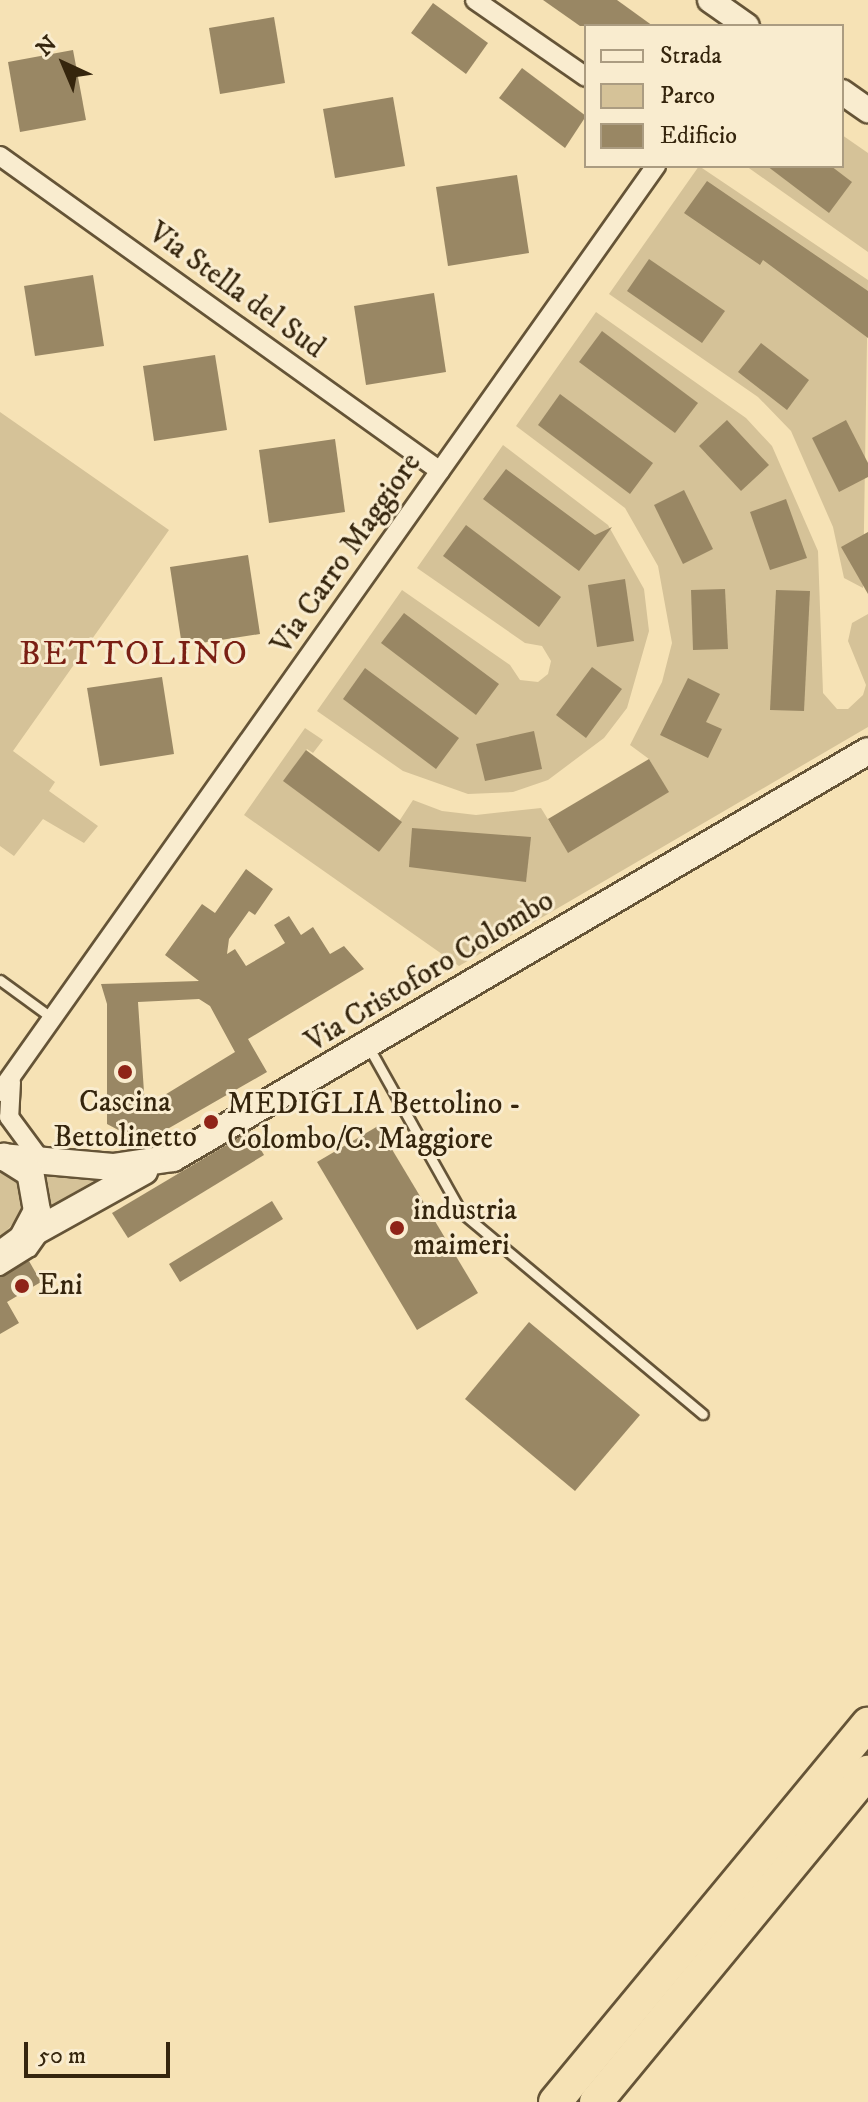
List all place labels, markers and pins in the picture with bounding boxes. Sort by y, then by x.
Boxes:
marker: Cascina Bettolinetto [116,1063,134,1081]
place label: Cascina Bettolinetto [53,1085,197,1156]
place label: MEDIGLIA Bettolino - Colombo/C. Maggiore [227,1087,521,1158]
marker: MEDIGLIA Bettolino - Colombo/C. Maggiore [202,1113,220,1131]
place label: industria maimeri [413,1193,517,1264]
marker: industria maimeri [388,1219,406,1237]
place label: Eni [38,1268,83,1304]
marker: Eni [13,1277,31,1295]

